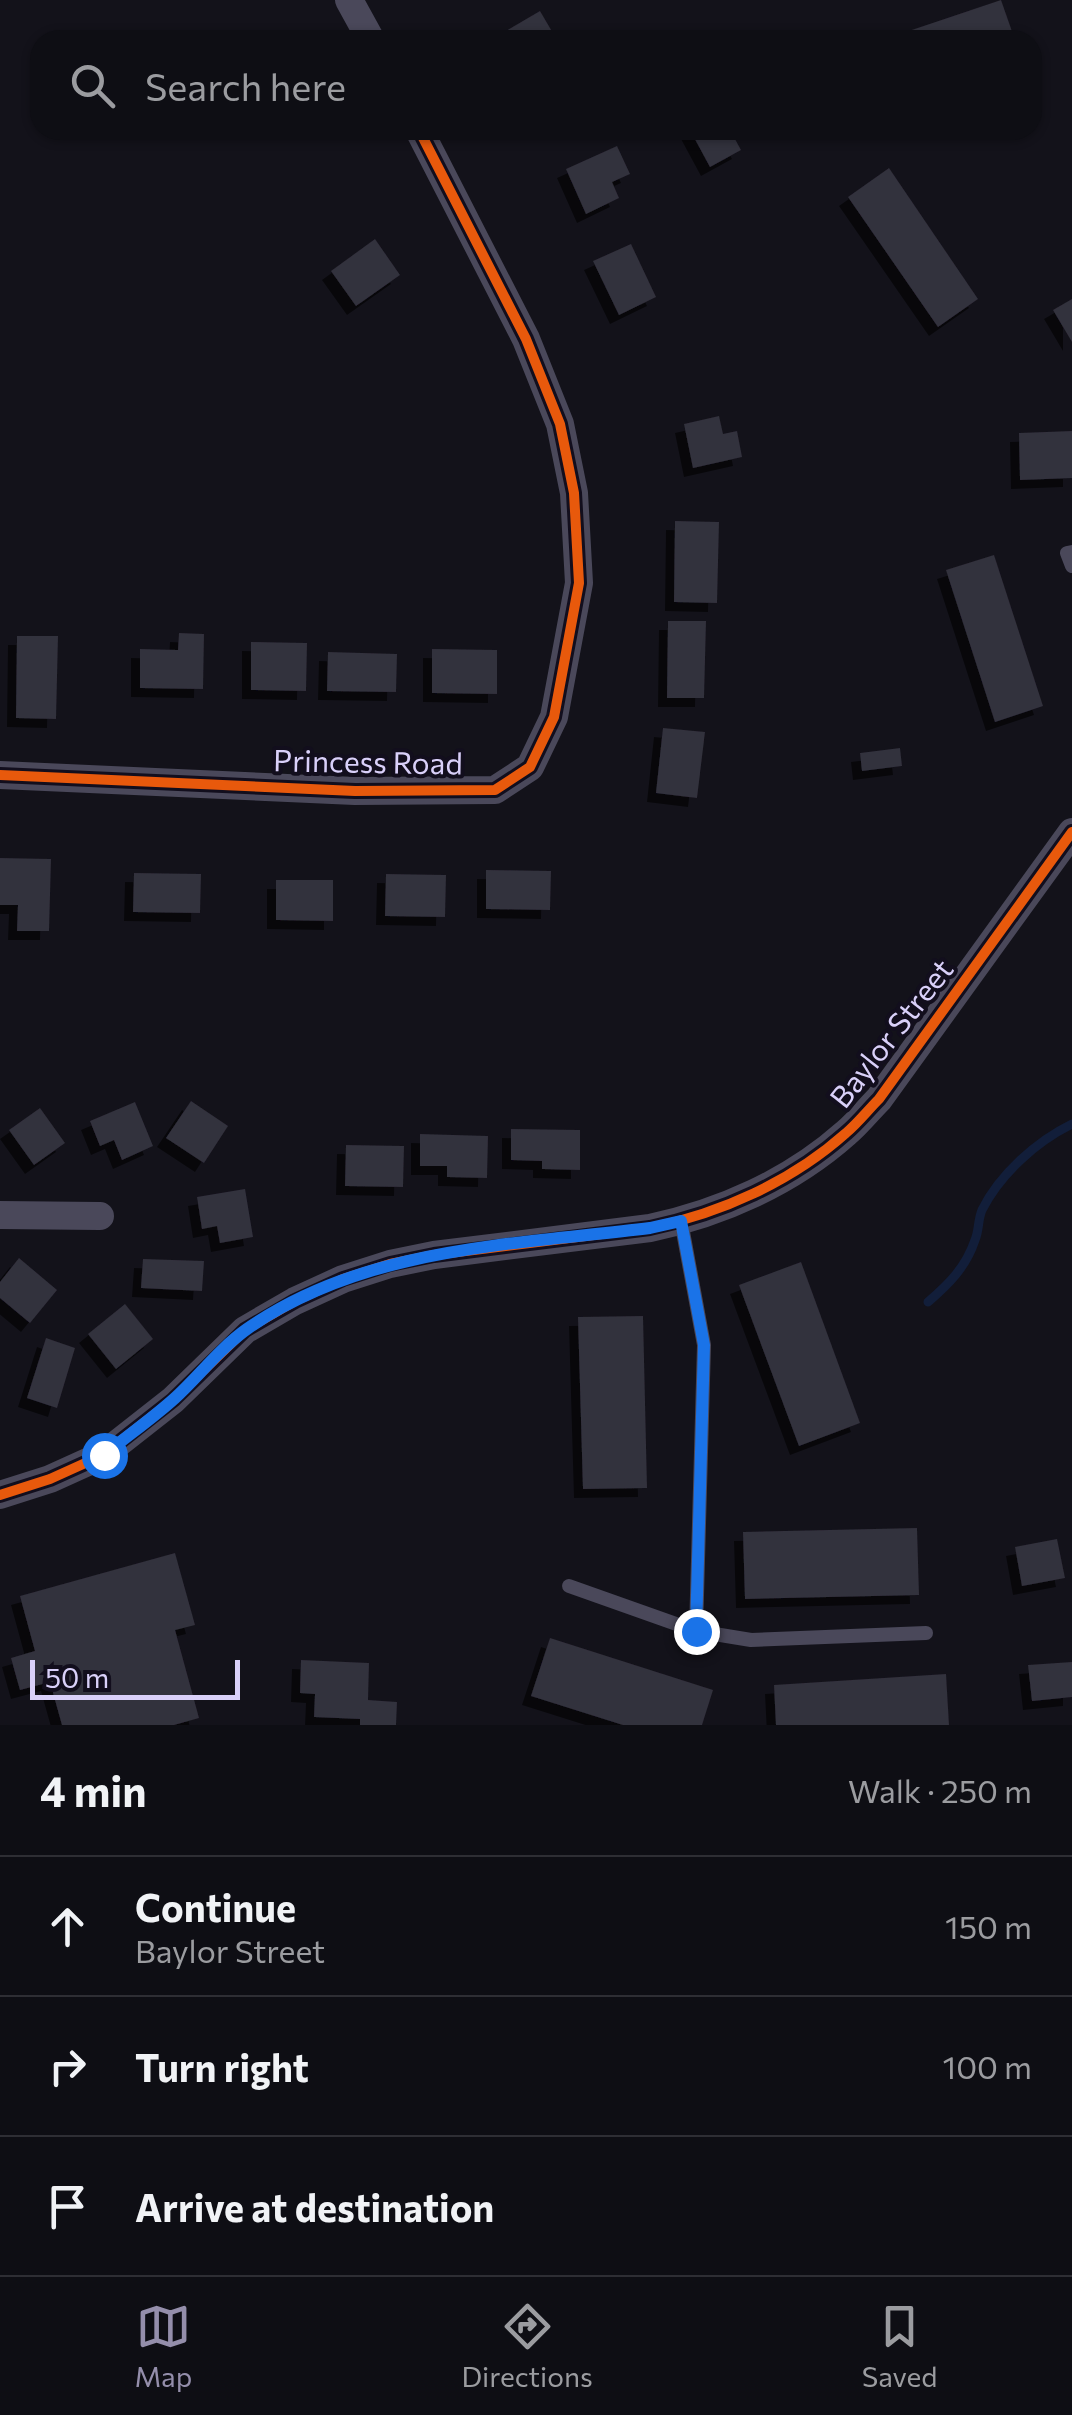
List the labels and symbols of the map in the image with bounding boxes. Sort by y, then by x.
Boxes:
street label: Princess Road [273,740,463,781]
street label: Baylor Street [821,951,959,1114]
route start [82,1433,128,1479]
route end [674,1609,720,1655]
scale bar [30,1655,240,1700]

